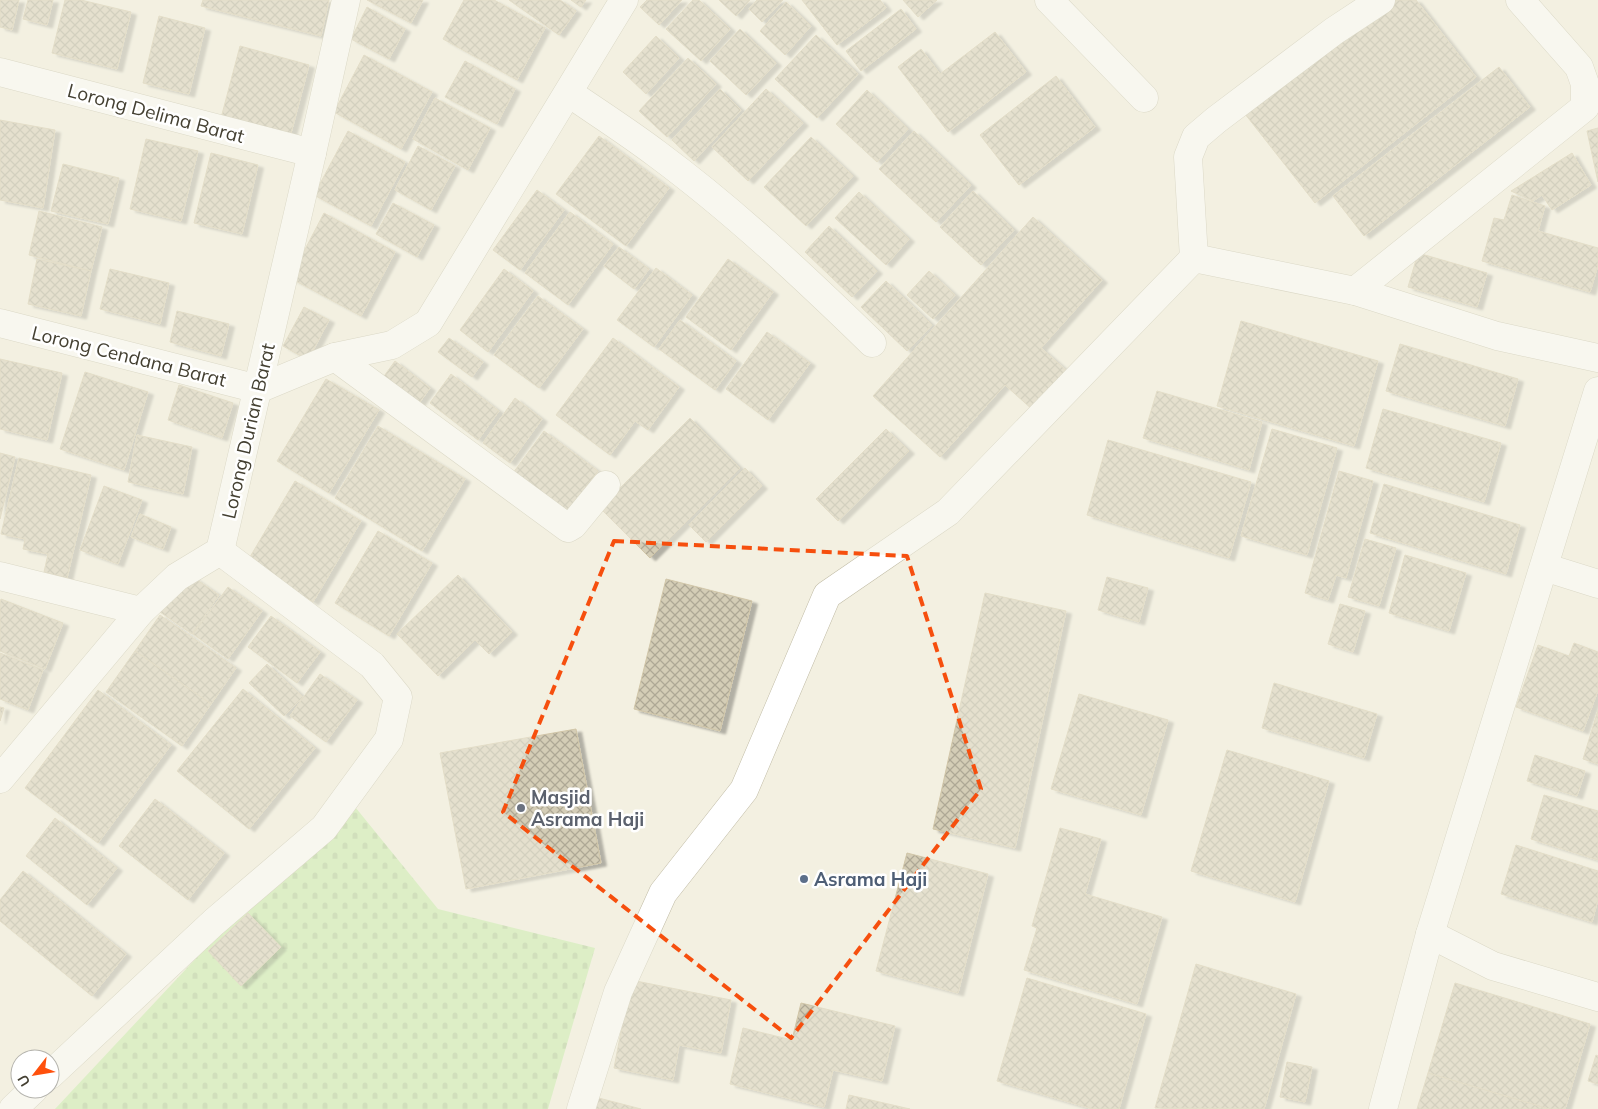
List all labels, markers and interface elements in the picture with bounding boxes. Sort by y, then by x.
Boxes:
street label: Lorong Delima Barat [65,78,247,148]
street label: Lorong Cendana Barat [29,320,229,392]
street label: Lorong Durian Barat [216,341,280,521]
place label: Masjid Asrama Haji [531,785,644,831]
marker: Masjid Asrama Haji [515,802,527,814]
place label: Asrama Haji [814,867,927,891]
marker: Asrama Haji [798,873,810,885]
north arrow [10,1049,60,1099]
text: U [13,1072,34,1090]

